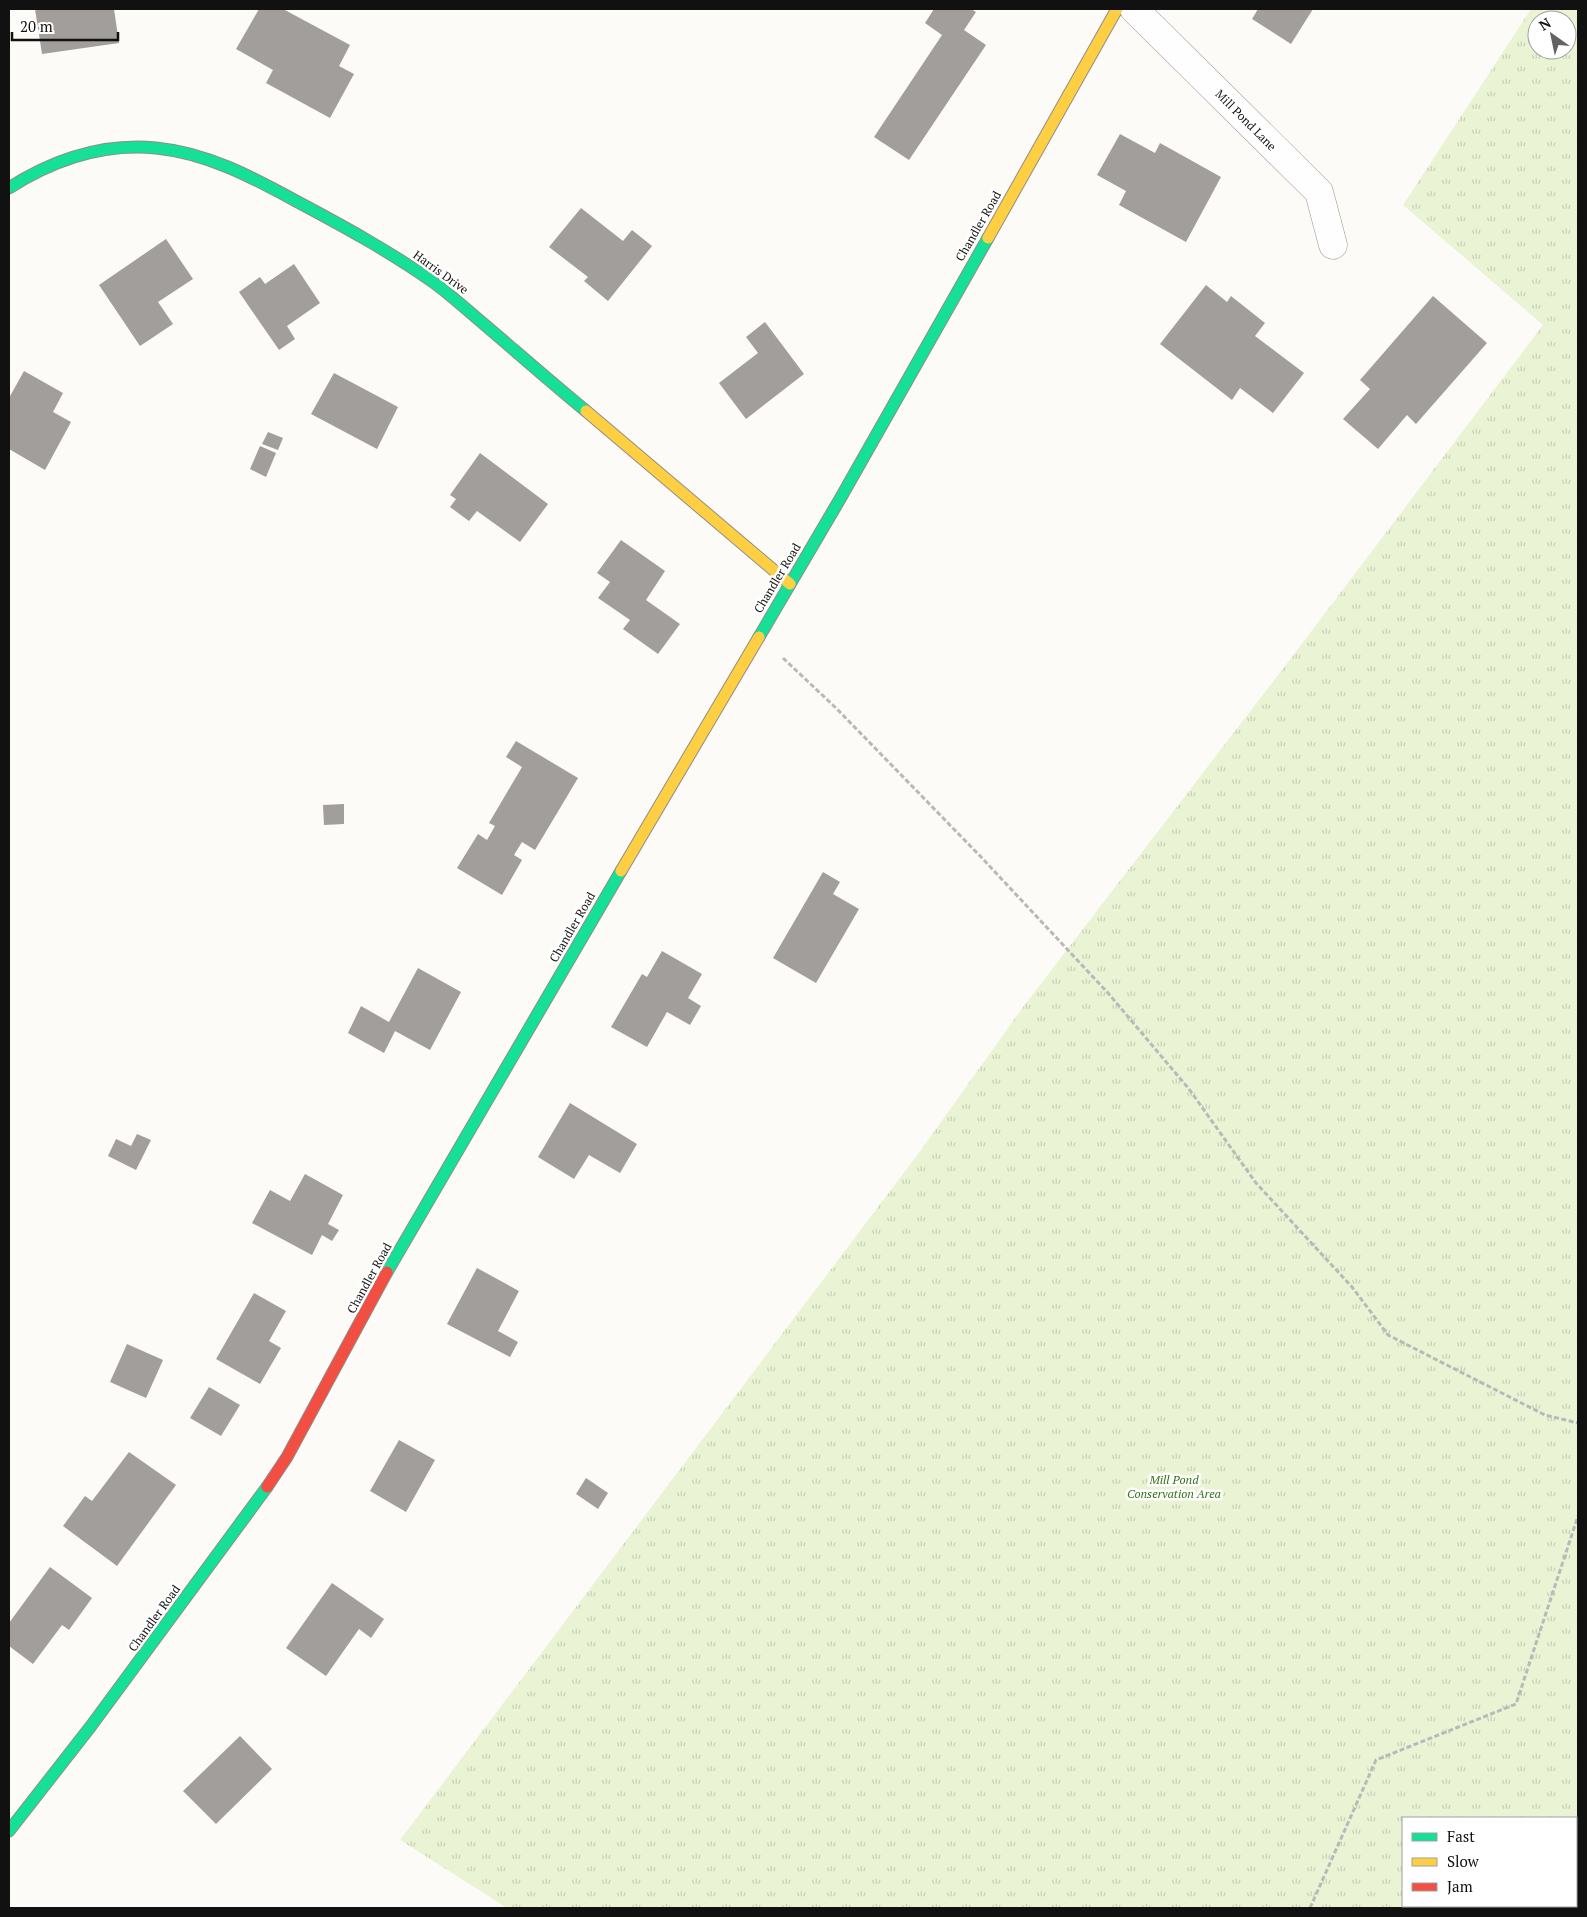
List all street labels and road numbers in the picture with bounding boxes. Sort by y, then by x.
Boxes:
street label: Mill Pond Lane [1212,86,1280,154]
street label: Chandler Road [952,188,1004,264]
street label: Harris Drive [411,247,471,297]
street label: Chandler Road [750,540,804,616]
street label: Chandler Road [546,889,598,965]
street label: Chandler Road [343,1240,395,1316]
street label: Chandler Road [125,1582,183,1654]

